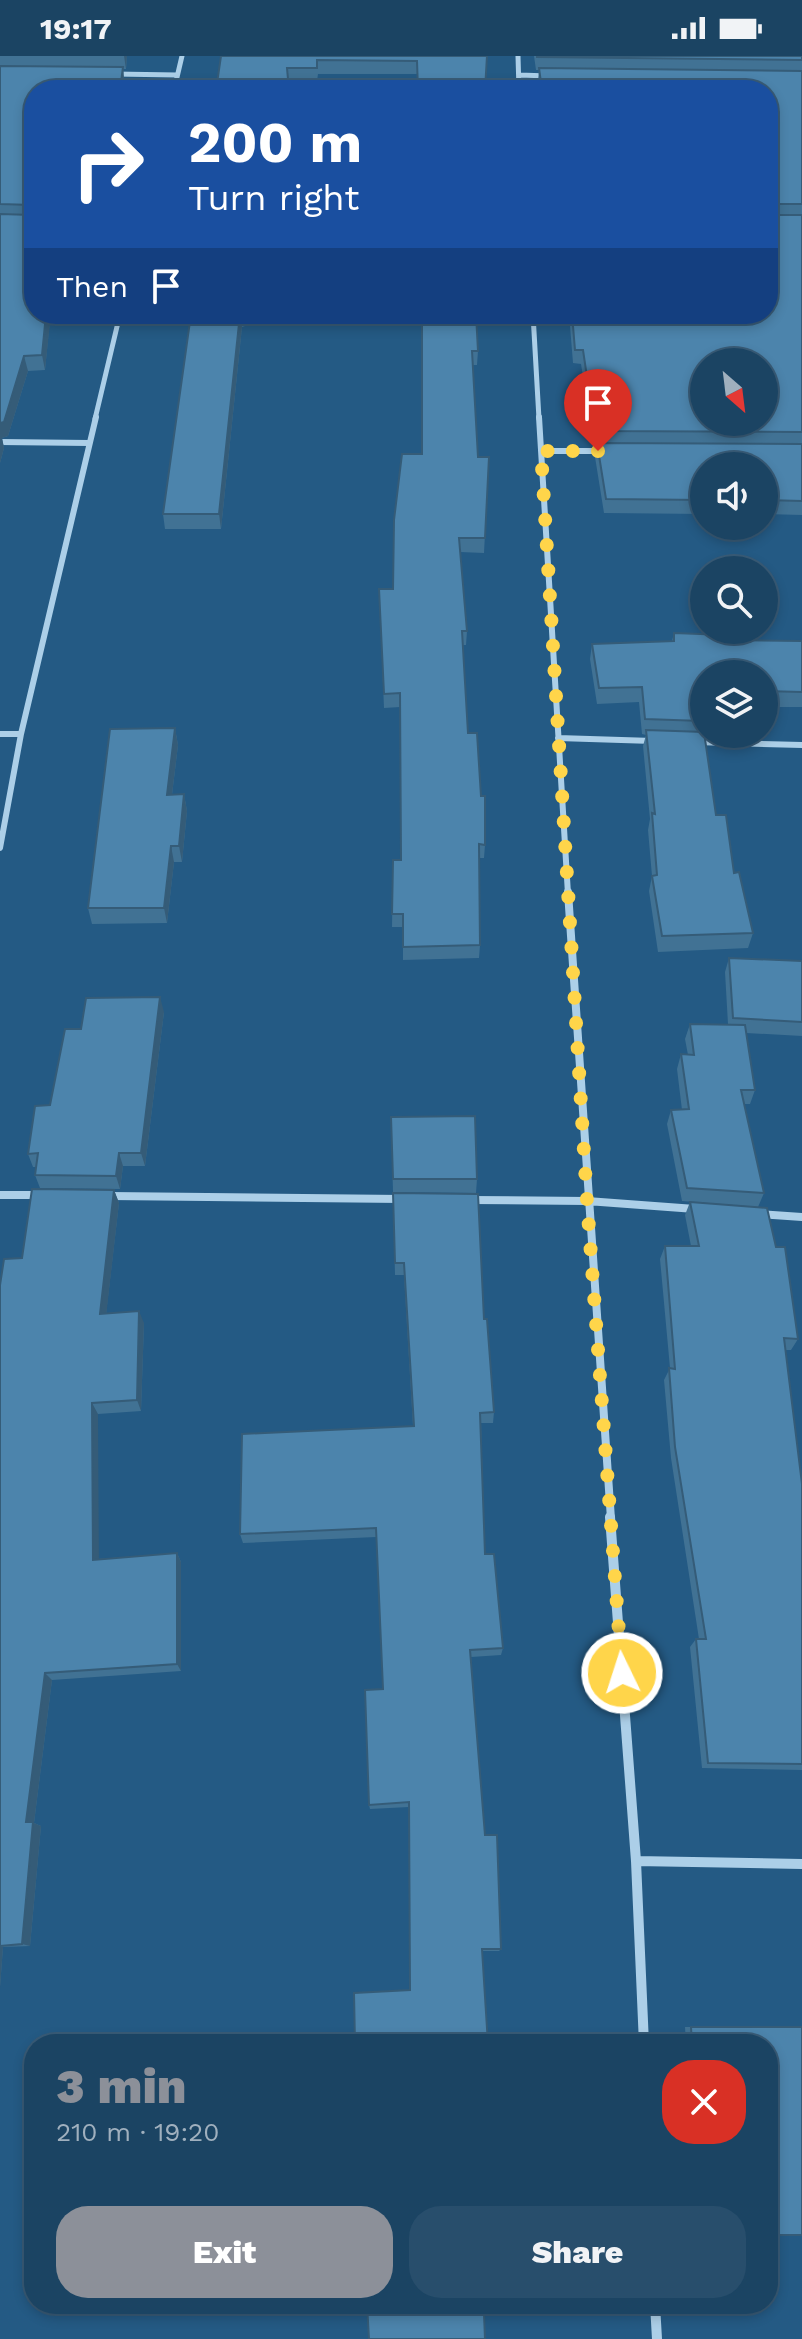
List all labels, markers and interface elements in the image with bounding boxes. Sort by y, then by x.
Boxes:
text: 19:17 [40,11,112,46]
text: 200 m [188,110,362,176]
icon: right [56,112,160,216]
text: Turn right [188,177,359,219]
icon: arrive [144,264,188,308]
text: Then [56,269,128,304]
north arrow [690,348,778,436]
map controls [690,348,778,748]
pin [564,369,632,451]
icon: arrive [576,381,620,425]
button: sound [690,452,778,540]
button: search [690,556,778,644]
button: layers [690,660,778,748]
position arrow [580,1631,664,1715]
text: 3 min [56,2058,187,2115]
button: close [662,2060,746,2144]
text: 210 m · 19:20 [56,2117,219,2147]
button: Exit [56,2206,393,2298]
button: Share [409,2206,746,2298]

